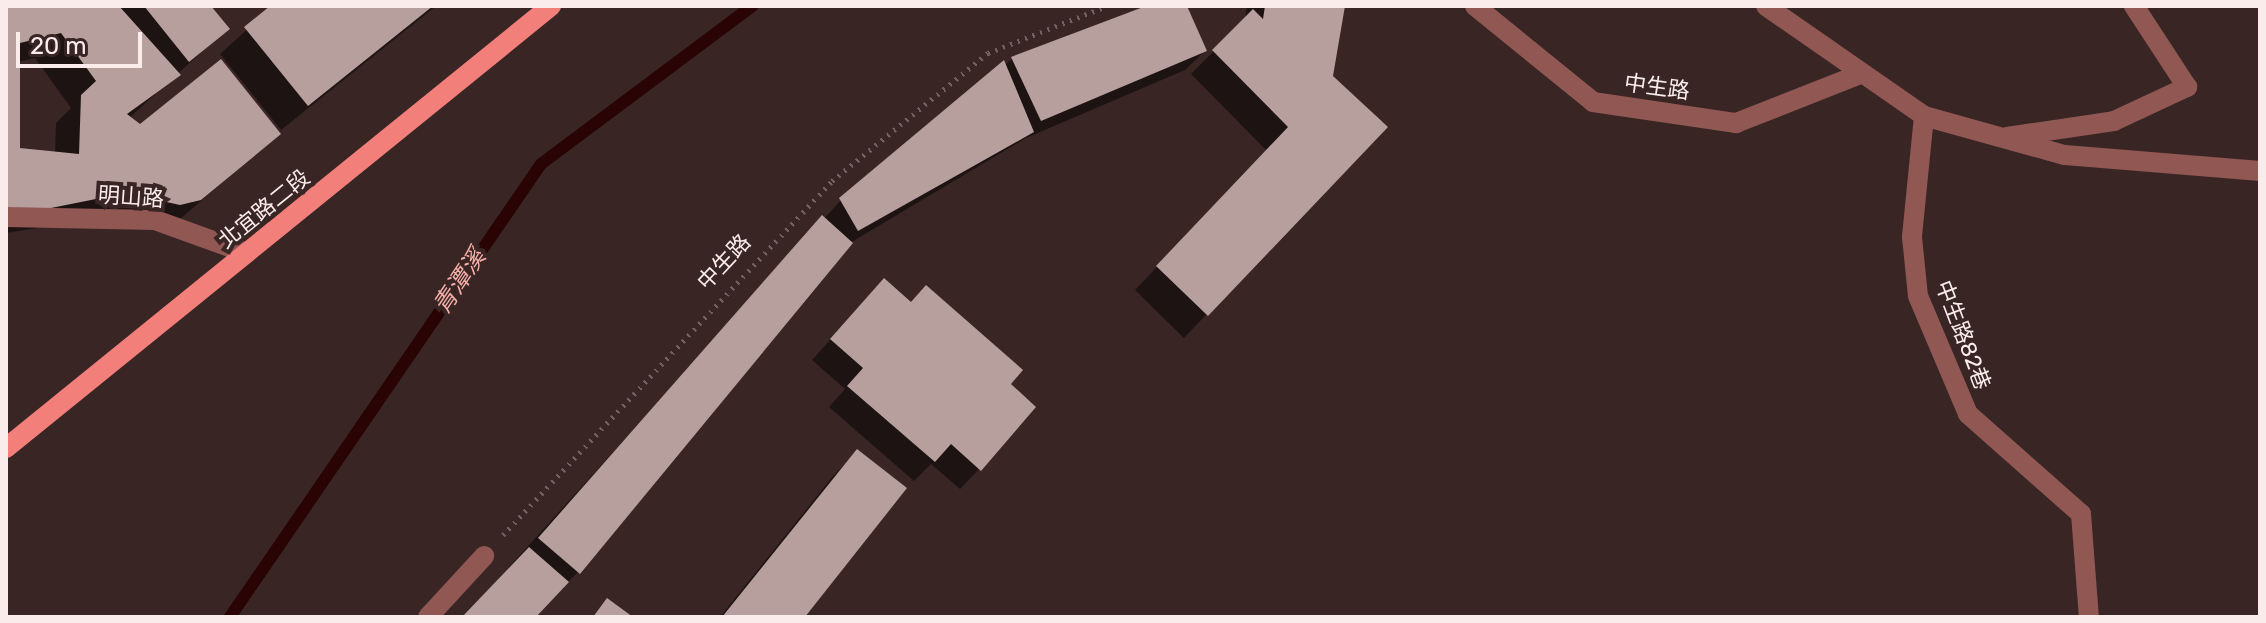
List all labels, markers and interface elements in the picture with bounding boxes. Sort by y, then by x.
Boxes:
scale bar [20,16,146,66]
text: 20 m [30,32,87,60]
street label: 中生路 [1622,69,1692,105]
street label: 北宜路二段 [213,164,315,254]
street label: 明山路 [97,182,165,212]
street label: 中生路 [692,229,756,295]
water label: 青潭溪 [428,244,492,320]
street label: 中生路82巷 [1930,277,1996,393]

